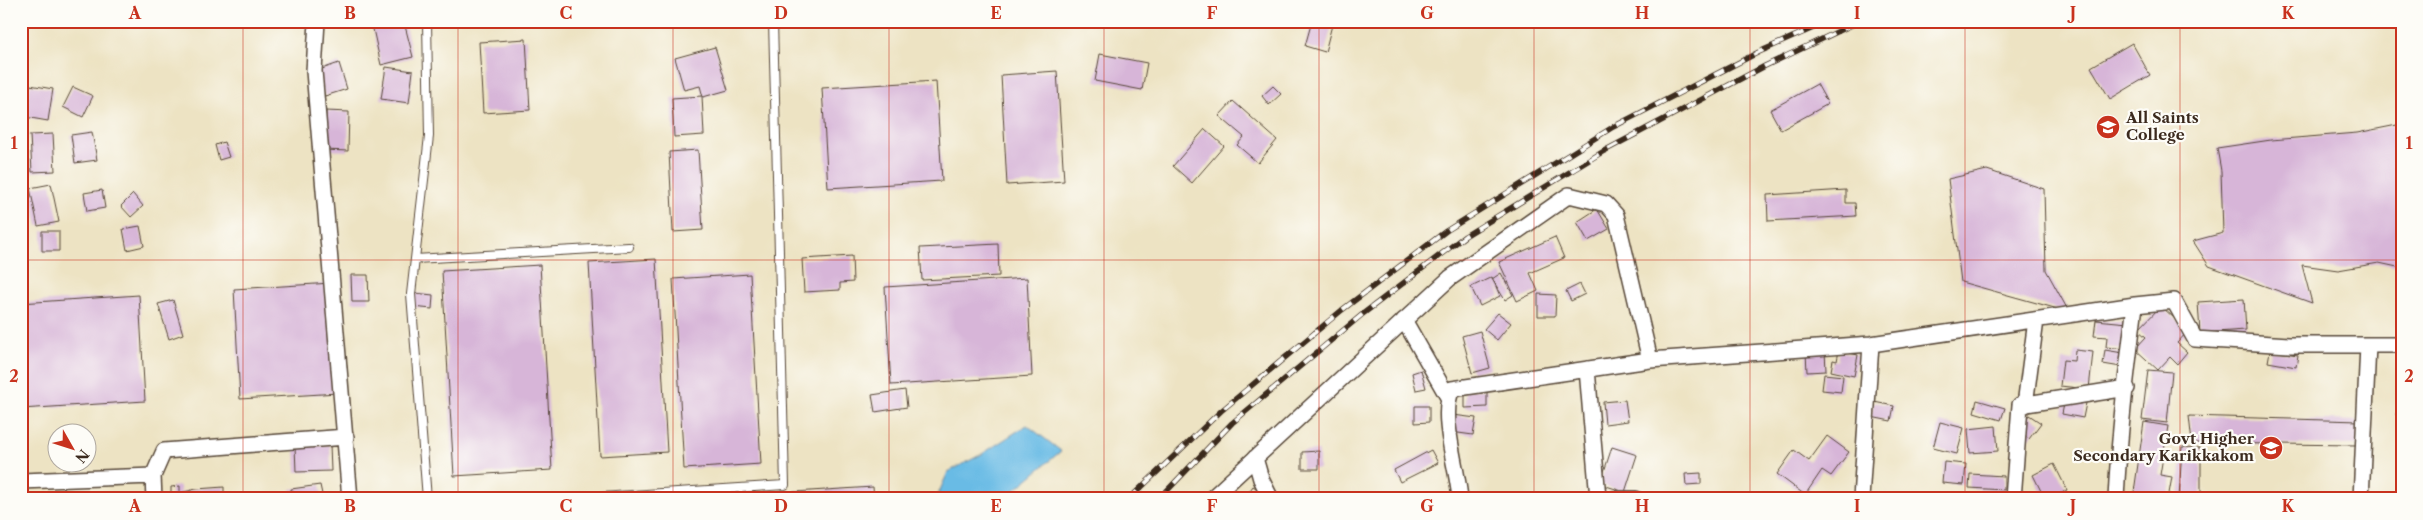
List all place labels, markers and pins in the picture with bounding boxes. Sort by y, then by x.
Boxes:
place label: All Saints College [2125,108,2199,144]
school or university icon: All Saints College [2095,114,2121,140]
place label: Govt Higher Secondary Karikkakom [2073,429,2255,465]
school or university icon: Govt Higher Secondary Karikkakom [2258,435,2284,461]

